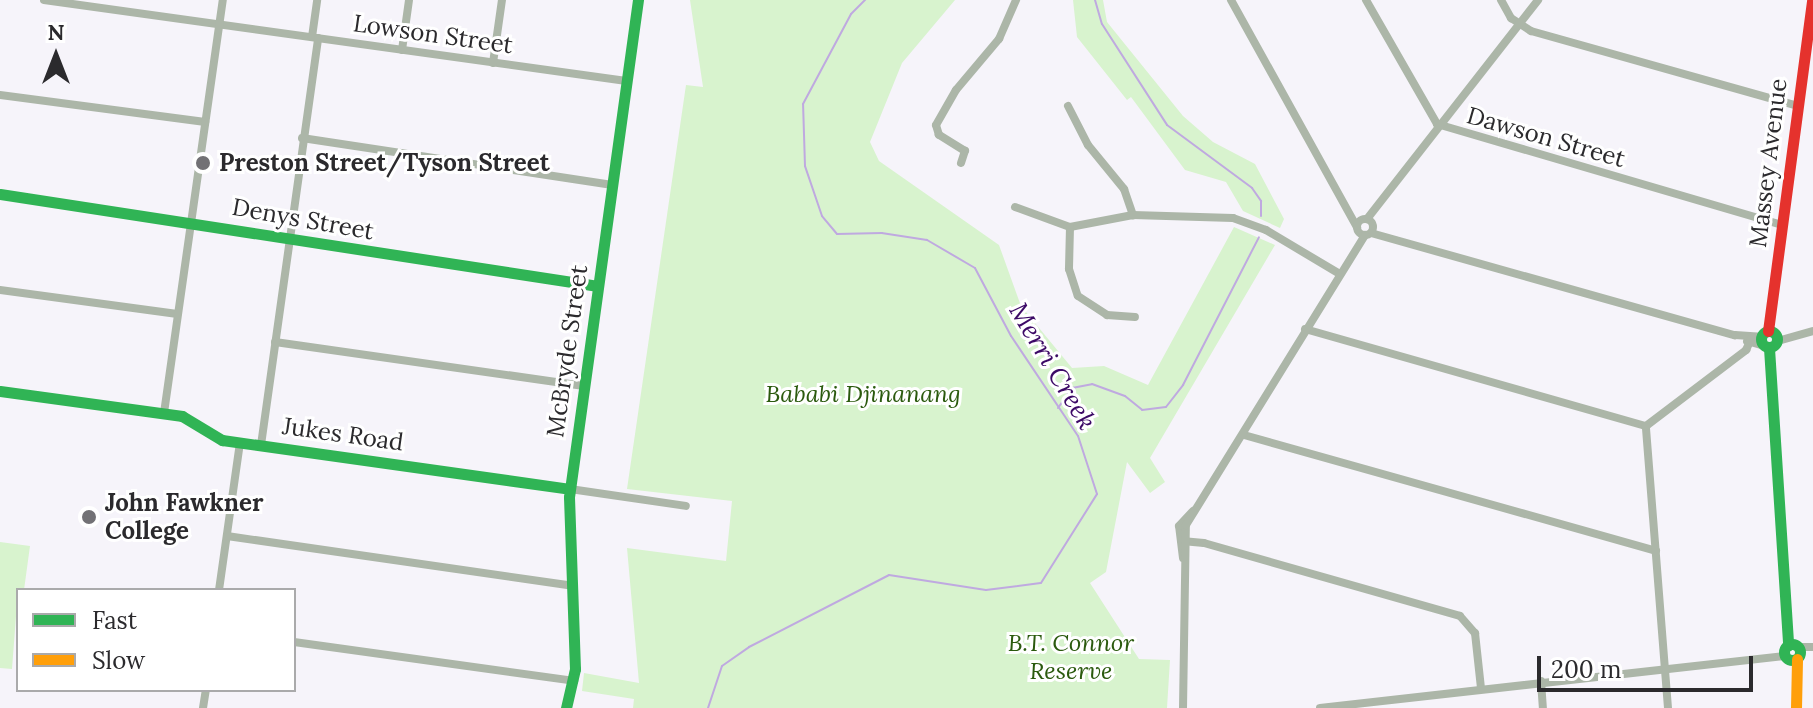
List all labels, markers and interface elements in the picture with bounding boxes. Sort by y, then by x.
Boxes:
street label: Lowson Street [351,9,515,59]
north arrow [16,16,96,96]
text: N [47,18,65,46]
street label: Massey Avenue [1743,77,1793,249]
street label: Dawson Street [1464,101,1628,173]
place label: Preston Street/Tyson Street [219,149,550,177]
marker: Preston Street/Tyson Street [194,154,212,172]
street label: Denys Street [230,192,376,246]
street label: McBryde Street [541,263,593,439]
water label: Merri Creek [1003,297,1103,435]
park label: Bababi Djinanang [765,380,961,408]
street label: Jukes Road [281,411,405,457]
place label: John Fawkner College [105,489,263,545]
marker: John Fawkner College [80,508,98,526]
legend [16,588,296,692]
text: Fast [92,605,137,636]
park label: B.T. Connor Reserve [1008,629,1134,685]
scale bar [1541,640,1757,690]
text: Slow [92,645,145,676]
text: 200 m [1551,654,1621,685]

